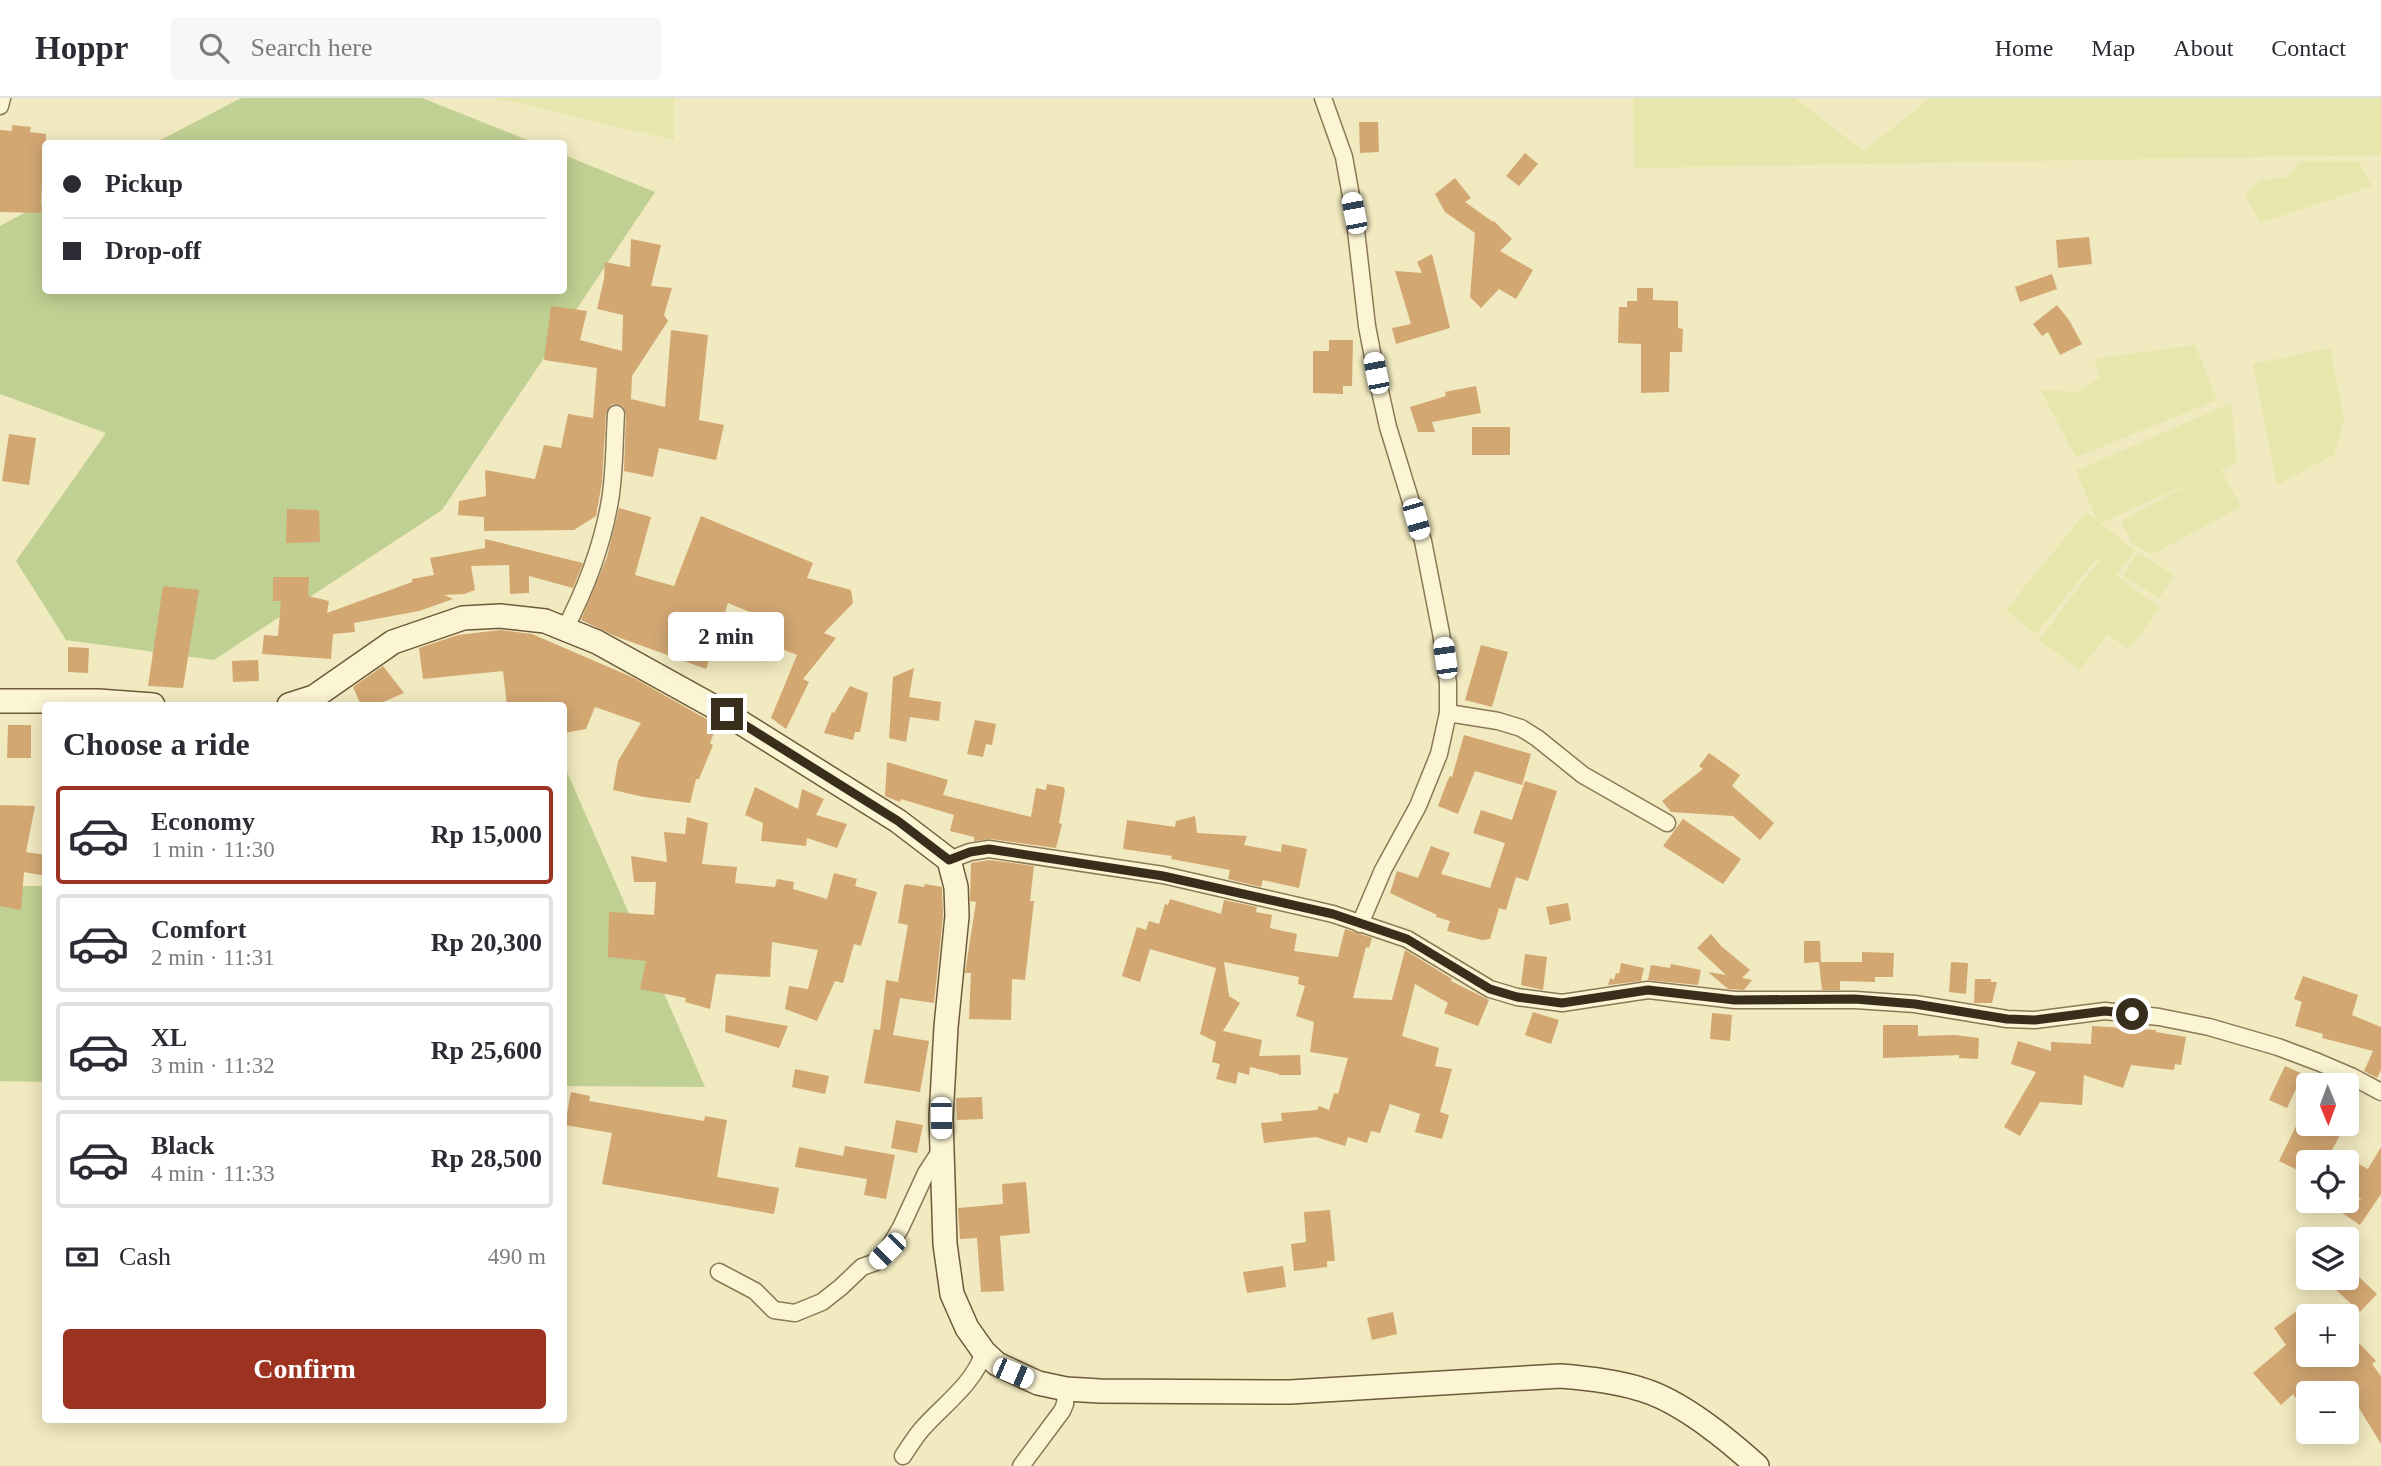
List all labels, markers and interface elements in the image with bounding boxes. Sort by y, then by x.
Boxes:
search box [171,17,661,80]
icon: search [195,29,233,67]
text: Hoppr [35,30,129,66]
text: Search here [251,33,373,62]
text: Home [1995,35,2053,61]
text: Map [2091,35,2135,61]
text: About [2173,35,2233,61]
text: Contact [2271,35,2346,61]
text: Pickup [105,169,183,198]
car [1340,190,1369,236]
text: Drop-off [105,236,201,265]
car [1362,350,1391,396]
car [1401,496,1432,542]
callout: 2 min [669,612,785,662]
text: 2 min [698,624,754,649]
car [1432,636,1459,680]
route end [711,698,743,730]
text: Choose a ride [63,726,250,762]
icon: car [67,804,130,867]
text: Economy [151,807,255,836]
text: Rp 15,000 [431,820,542,849]
text: 1 min · 11:30 [151,837,275,862]
icon: car [67,912,130,975]
text: Comfort [151,915,246,944]
text: Rp 20,300 [431,928,542,957]
text: 2 min · 11:31 [151,945,275,970]
route start [2116,998,2148,1030]
icon: car [67,1020,130,1083]
text: XL [151,1023,187,1052]
text: Rp 25,600 [431,1036,542,1065]
text: 3 min · 11:32 [151,1053,275,1078]
north arrow [2296,1073,2359,1136]
map controls [2296,1073,2359,1444]
car [931,1097,952,1139]
icon: car [67,1128,130,1191]
text: Black [151,1131,215,1160]
text: Rp 28,500 [431,1144,542,1173]
button: locate [2296,1150,2359,1213]
text: 4 min · 11:33 [151,1161,275,1186]
button: layers [2296,1227,2359,1290]
car [865,1229,910,1273]
icon: cash [63,1238,101,1276]
text: Cash [119,1242,171,1271]
text: 490 m [488,1244,546,1269]
button: + [2296,1304,2359,1367]
button: Confirm [63,1329,546,1409]
car [990,1355,1037,1391]
button: − [2296,1381,2359,1444]

